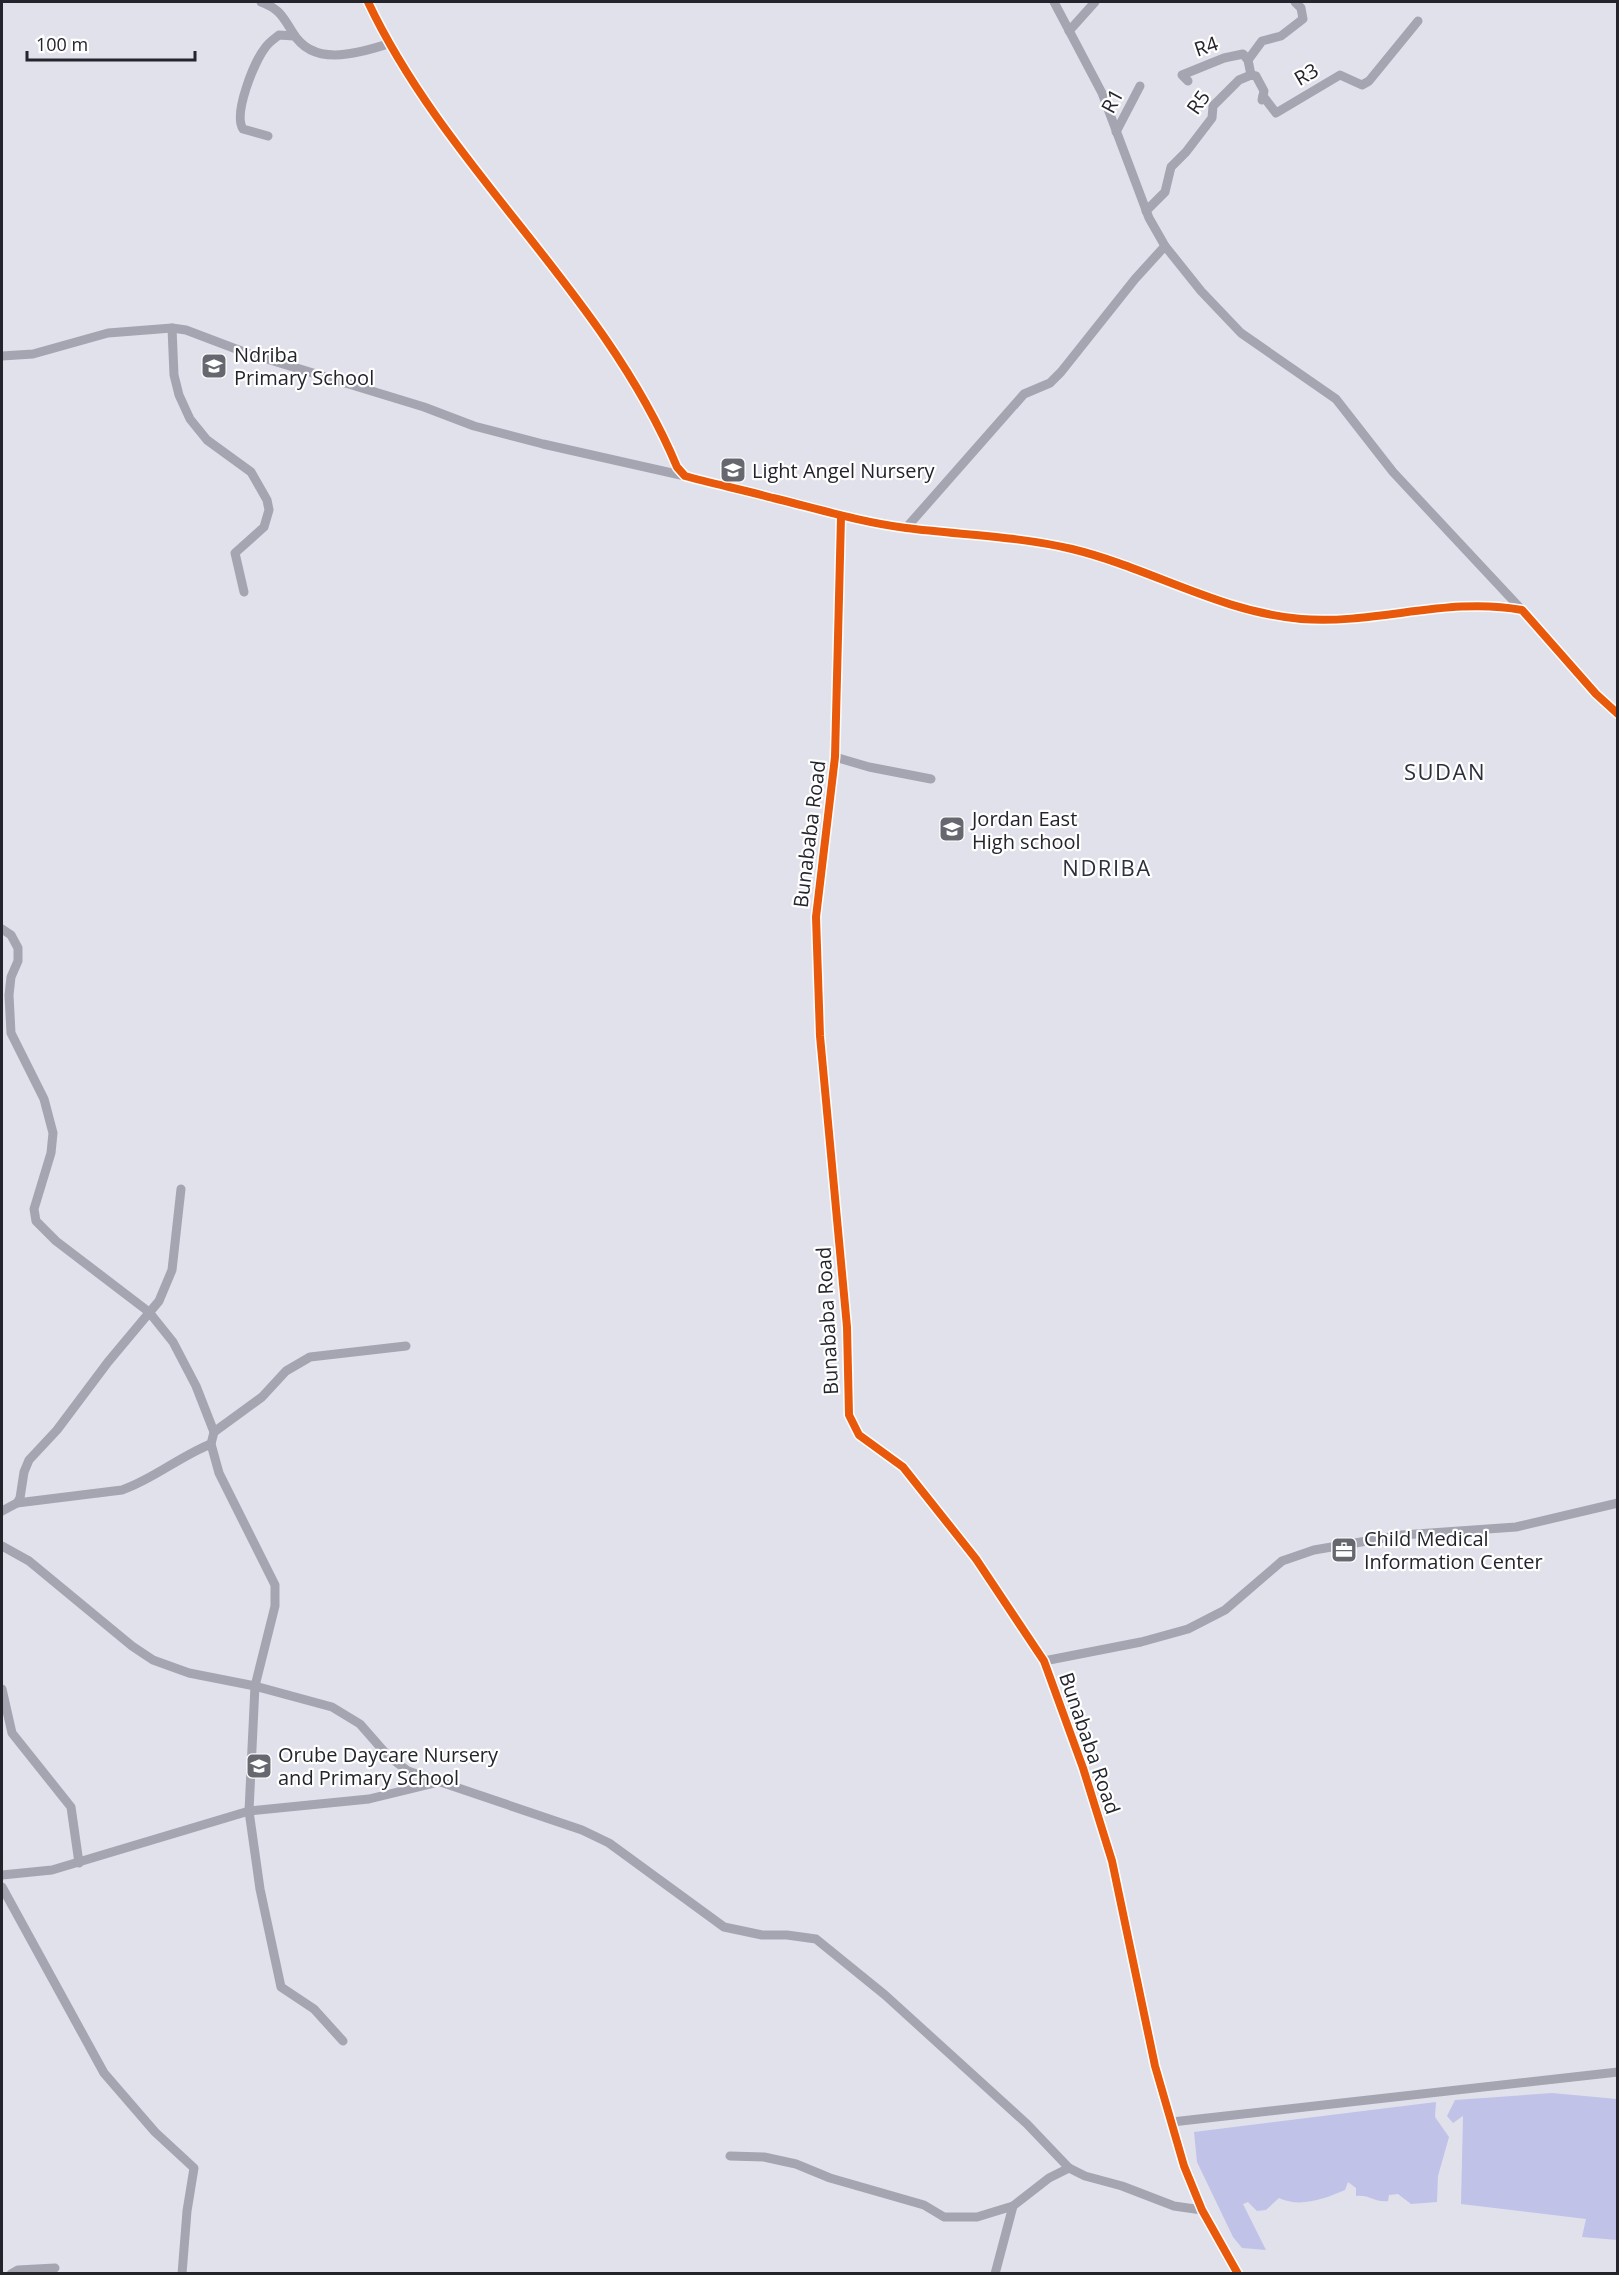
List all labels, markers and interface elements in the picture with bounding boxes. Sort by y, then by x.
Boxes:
scale bar [27,24,195,62]
street label: R4 [1190,29,1222,63]
text: 100 m [36,32,88,56]
street label: R3 [1289,56,1323,92]
street label: R1 [1094,84,1130,118]
street label: R5 [1180,85,1216,119]
place label: Ndriba Primary School [234,341,374,391]
school or university icon: Ndriba Primary School [199,351,229,381]
school or university icon: Light Angel Nursery [718,455,748,485]
place label: Light Angel Nursery [752,457,936,484]
district label: SUDAN [1404,756,1486,786]
street label: Bunababa Road [787,759,831,909]
place label: Jordan East High school [970,805,1081,855]
school or university icon: Jordan East High school [937,814,967,844]
district label: NDRIBA [1062,852,1152,882]
street label: Bunababa Road [810,1246,844,1396]
place label: Child Medical Information Center [1364,1525,1543,1575]
office icon: Child Medical Information Center [1329,1535,1359,1565]
street label: Bunababa Road [1053,1669,1127,1817]
place label: Orube Daycare Nursery and Primary School [278,1741,499,1791]
school or university icon: Orube Daycare Nursery and Primary School [244,1751,274,1781]

